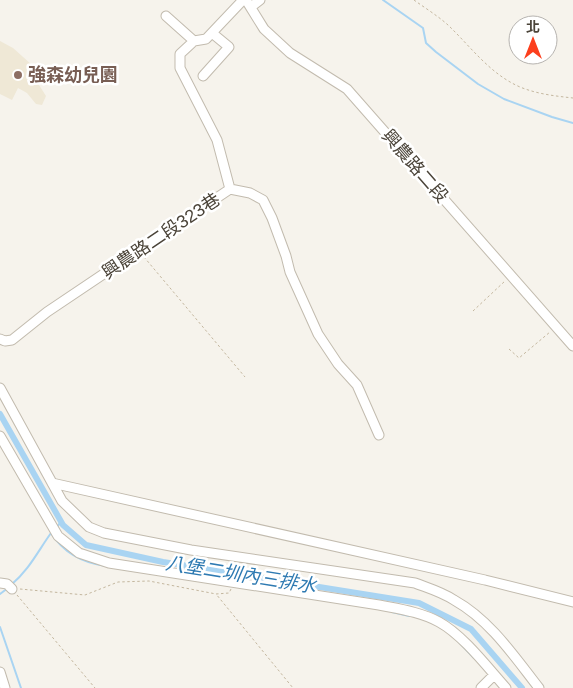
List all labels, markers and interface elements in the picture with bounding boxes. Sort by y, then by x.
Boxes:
north arrow [508,15,558,65]
text: 北 [526,19,540,35]
place label: 強森幼兒園 [28,65,118,85]
marker: 強森幼兒園 [12,69,24,81]
street label: 興農路二段 [378,125,452,207]
street label: 興農路二段323巷 [98,189,224,283]
water label: 八堡二圳內三排水 [164,552,319,597]

